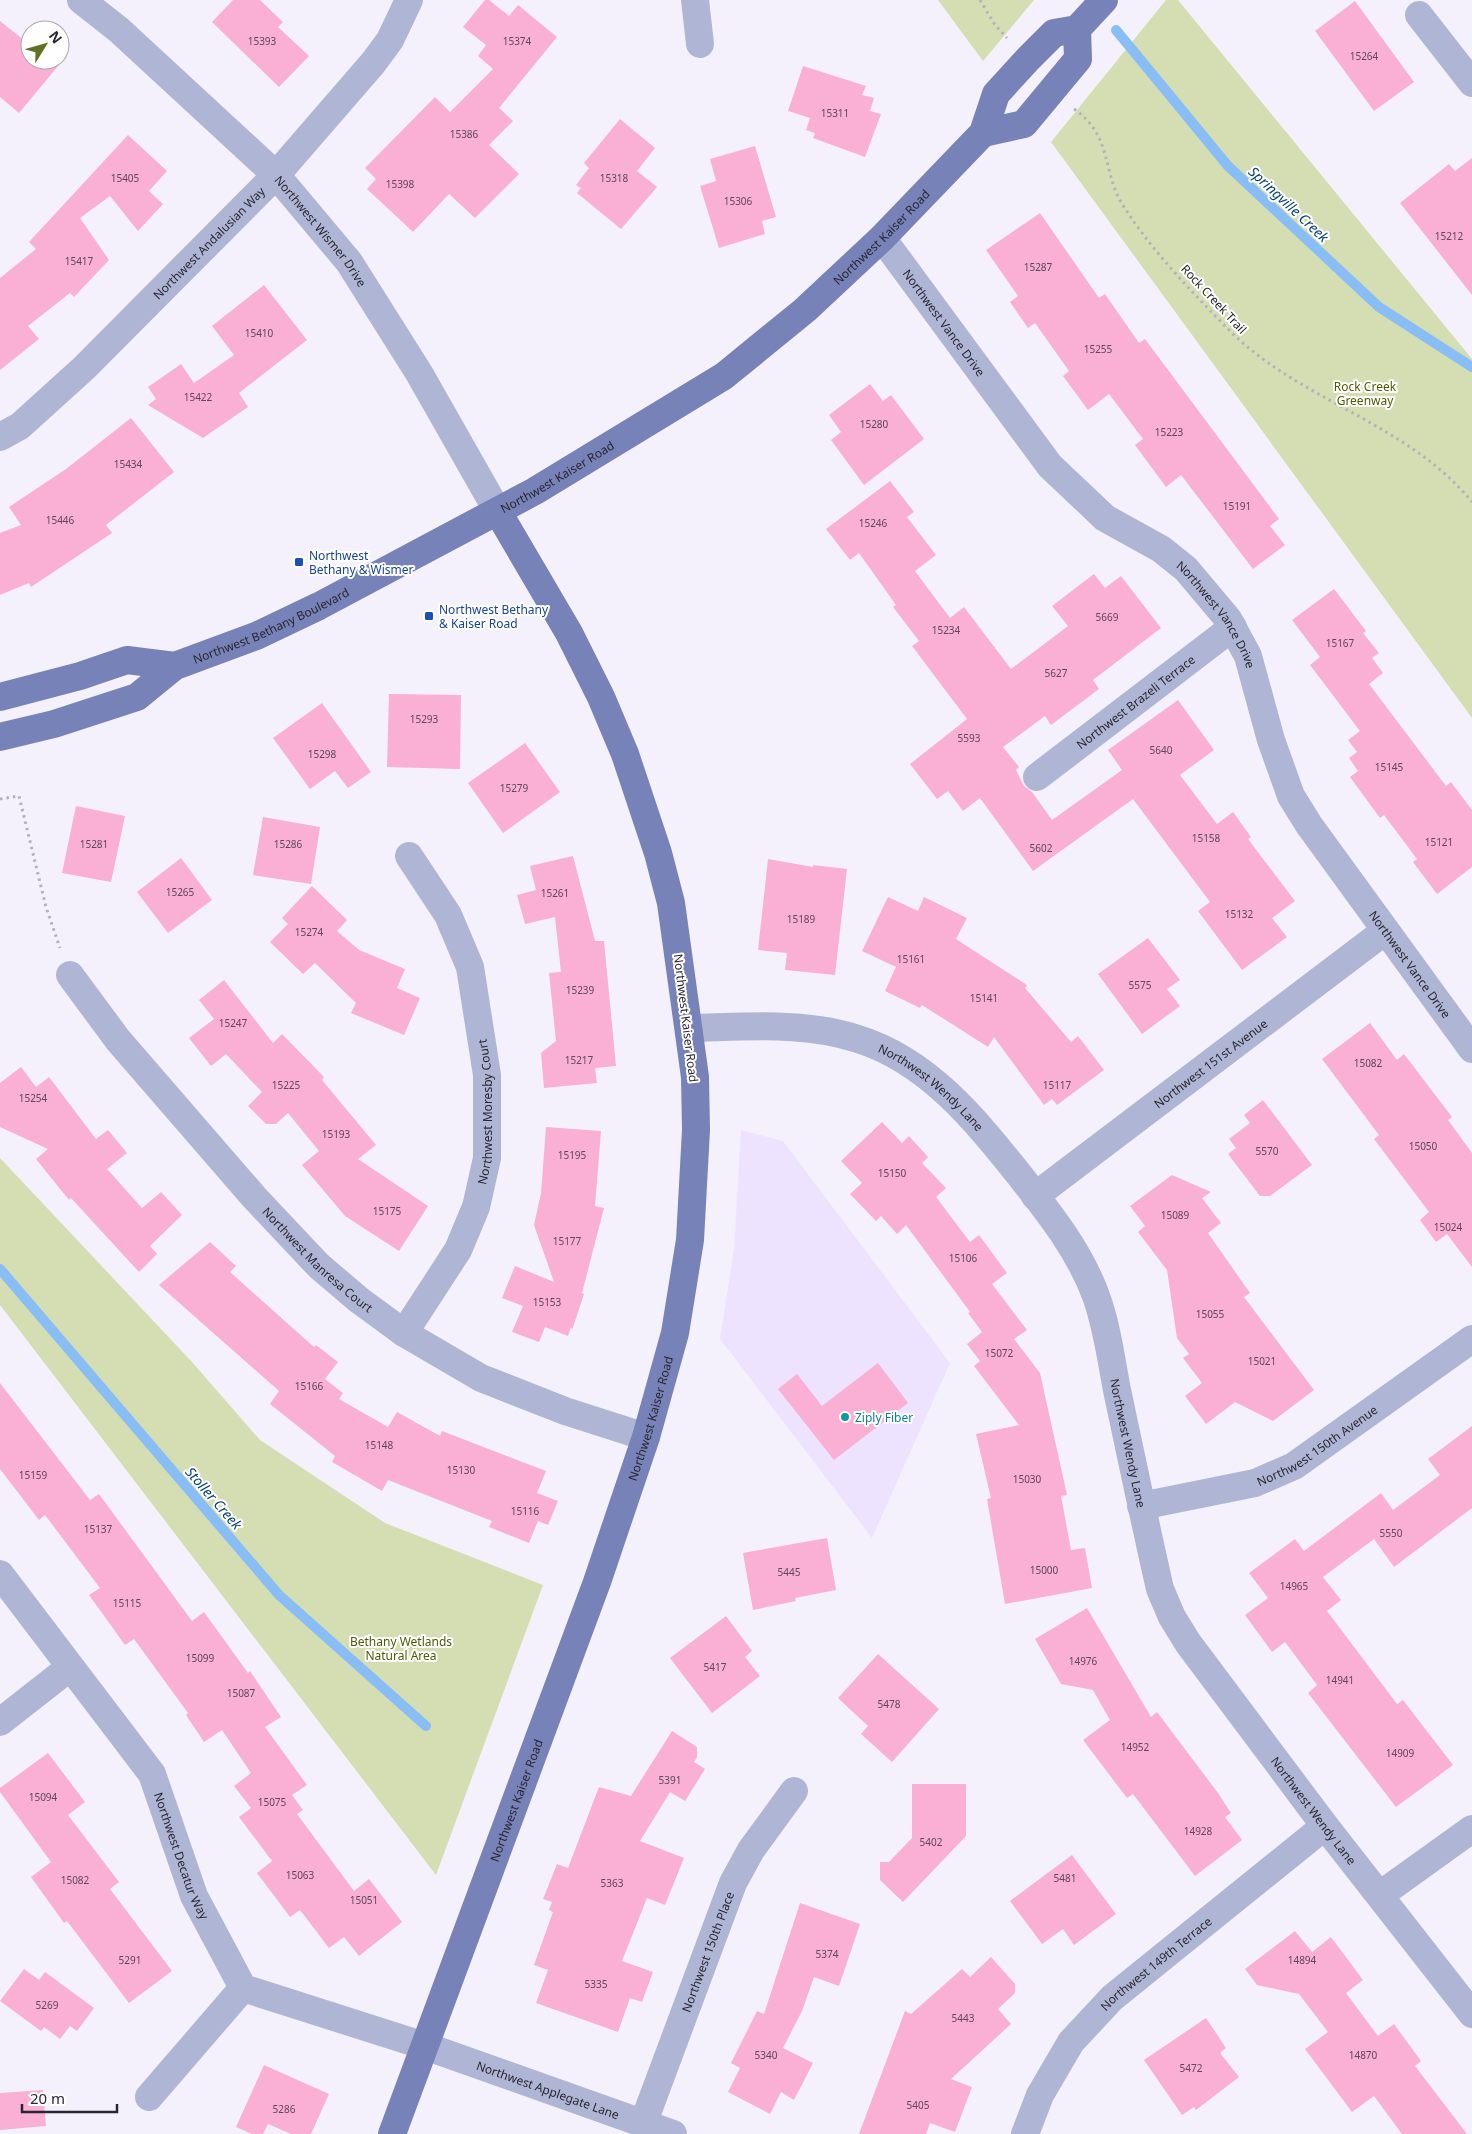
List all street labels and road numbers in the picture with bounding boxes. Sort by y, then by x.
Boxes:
street label: Northwest Wismer Drive [271,172,371,290]
street label: Northwest Andalusian Way [149,182,269,303]
street label: Northwest Kaiser Road [829,185,933,288]
street label: Rock Creek Trail [1177,261,1251,337]
street label: Northwest Vance Drive [899,266,990,380]
street label: Northwest Kaiser Road [497,436,617,517]
street label: Northwest Vance Drive [1173,556,1259,670]
street label: Northwest Bethany Boulevard [190,583,352,667]
street label: Northwest Brazeli Terrace [1073,651,1198,753]
street label: Northwest Vance Drive [1365,907,1455,1021]
street label: Northwest Kaiser Road [670,953,702,1083]
street label: Northwest 151st Avenue [1150,1014,1271,1112]
street label: Northwest Moresby Court [473,1037,496,1186]
street label: Northwest Wendy Lane [876,1039,988,1135]
street label: Northwest Manresa Court [259,1203,377,1316]
street label: Northwest Kaiser Road [623,1354,677,1483]
street label: Northwest Wendy Lane [1107,1377,1150,1509]
street label: Northwest 150th Avenue [1254,1401,1381,1490]
street label: Northwest Kaiser Road [485,1737,546,1864]
street label: Northwest Wendy Lane [1267,1753,1361,1868]
street label: Northwest Decatur Way [150,1790,214,1923]
street label: Northwest 150th Place [677,1889,738,2014]
street label: Northwest 149th Terrace [1096,1912,1215,2014]
street label: Northwest Applegate Lane [474,2056,622,2123]

